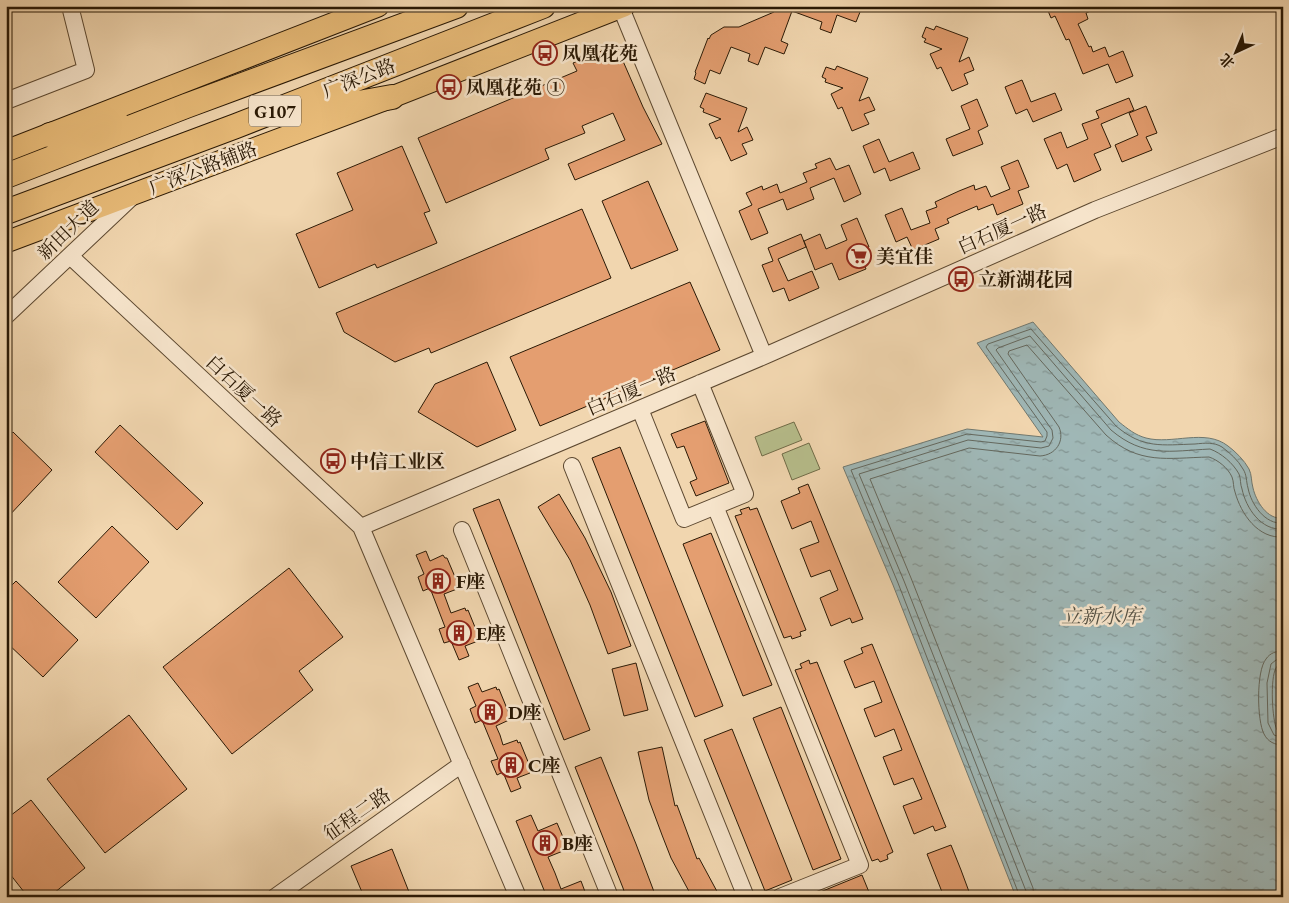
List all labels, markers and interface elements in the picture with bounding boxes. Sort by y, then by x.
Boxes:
north arrow [1212,28,1262,78]
bus stop icon: 凤凰花苑 [532,40,558,66]
place label: 凤凰花苑 [562,41,638,66]
text: 北 [1216,50,1238,73]
street label: 广深公路 [319,53,399,103]
bus stop icon: 凤凰花苑 ① [436,74,462,100]
place label: 凤凰花苑 ① [466,75,566,100]
road number: G107 [249,95,301,126]
street label: 广深公路辅路 [145,136,261,200]
street label: 新田大道 [32,195,104,265]
street label: 白石厦一路 [954,198,1050,260]
supermarket icon: 美宜佳 [846,243,872,269]
place label: 美宜佳 [876,244,933,269]
bus stop icon: 立新湖花园 [948,266,974,292]
place label: 立新湖花园 [978,267,1073,292]
street label: 白石厦一路 [201,349,287,433]
street label: 白石厦一路 [582,361,680,421]
bus stop icon: 中信工业区 [320,448,346,474]
place label: 中信工业区 [350,449,445,474]
building icon: F座 [425,568,451,594]
place label: F座 [456,569,485,594]
water label: 立新水库 [1061,603,1144,629]
building icon: E座 [446,620,472,646]
place label: E座 [476,621,506,646]
building icon: D座 [477,699,503,725]
place label: D座 [508,700,542,725]
building icon: C座 [498,752,524,778]
place label: C座 [528,753,560,778]
street label: 征程二路 [319,782,395,846]
building icon: B座 [532,830,558,856]
place label: B座 [562,831,593,856]

